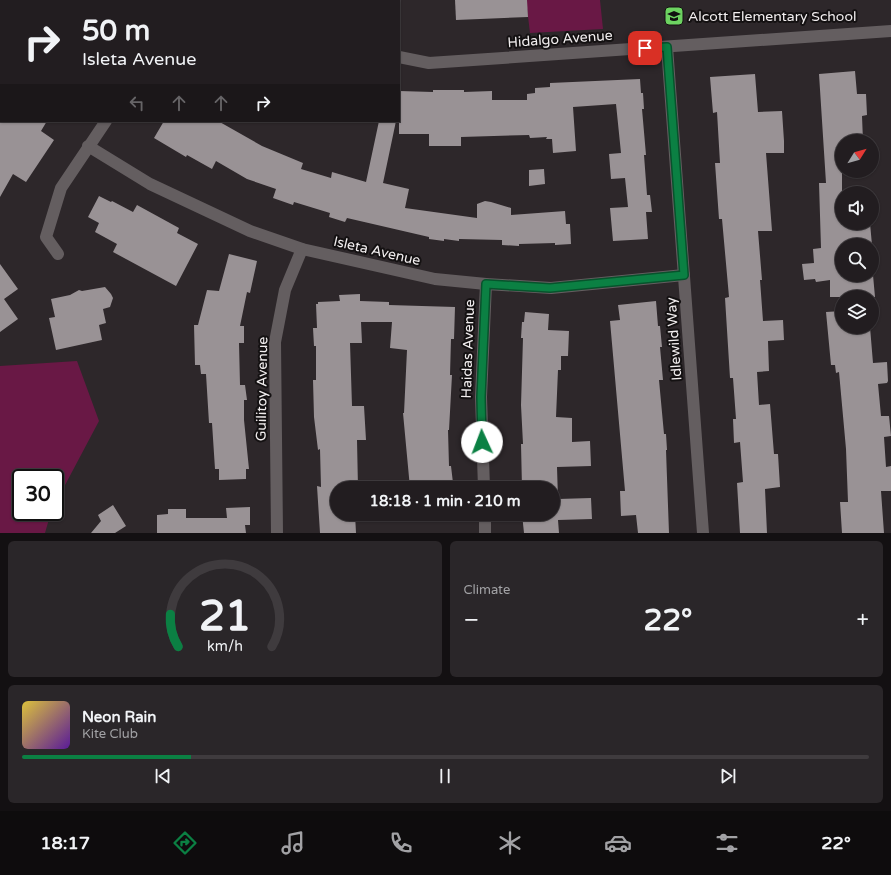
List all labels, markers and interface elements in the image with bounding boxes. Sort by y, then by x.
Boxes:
school or university icon: Alcott Elementary School [663,5,685,27]
place label: Alcott Elementary School [688,8,856,25]
text: 50 m [82,14,150,48]
icon: right [16,16,68,68]
street label: Hidalgo Avenue [507,27,613,51]
pin [628,31,662,65]
icon: arrive [634,37,656,59]
text: Isleta Avenue [82,48,196,70]
icon: left [126,92,148,114]
icon: ahead [168,92,190,114]
icon: ahead [210,92,232,114]
icon: right [252,92,274,114]
north arrow [835,134,879,178]
map controls [835,134,879,334]
button: sound [835,186,879,230]
street label: Isleta Avenue [332,233,422,269]
button: search [835,238,879,282]
button: layers [835,290,879,334]
street label: Idlewild Way [663,296,685,381]
street label: Haidas Avenue [458,299,478,399]
street label: Guilitoy Avenue [253,337,271,441]
position arrow [461,421,503,463]
speed limit sign: 30 [12,469,64,521]
text: 18:18 · 1 min · 210 m [370,492,520,510]
text: Climate [464,582,510,598]
text: 21 [199,592,251,642]
text: 22° [643,602,692,639]
text: − [464,607,479,633]
text: + [857,607,869,633]
text: km/h [207,638,243,655]
text: Neon Rain [82,708,156,726]
text: Kite Club [82,726,138,742]
icon: previous [152,765,174,787]
icon: pause [434,765,456,787]
icon: next [717,765,739,787]
icon: directions [171,829,199,857]
icon: music [279,829,307,857]
icon: phone [387,829,415,857]
icon: climate [496,829,524,857]
icon: car [604,829,632,857]
icon: filters [713,829,741,857]
text: 18:17 [40,832,90,854]
text: 22° [821,832,851,854]

